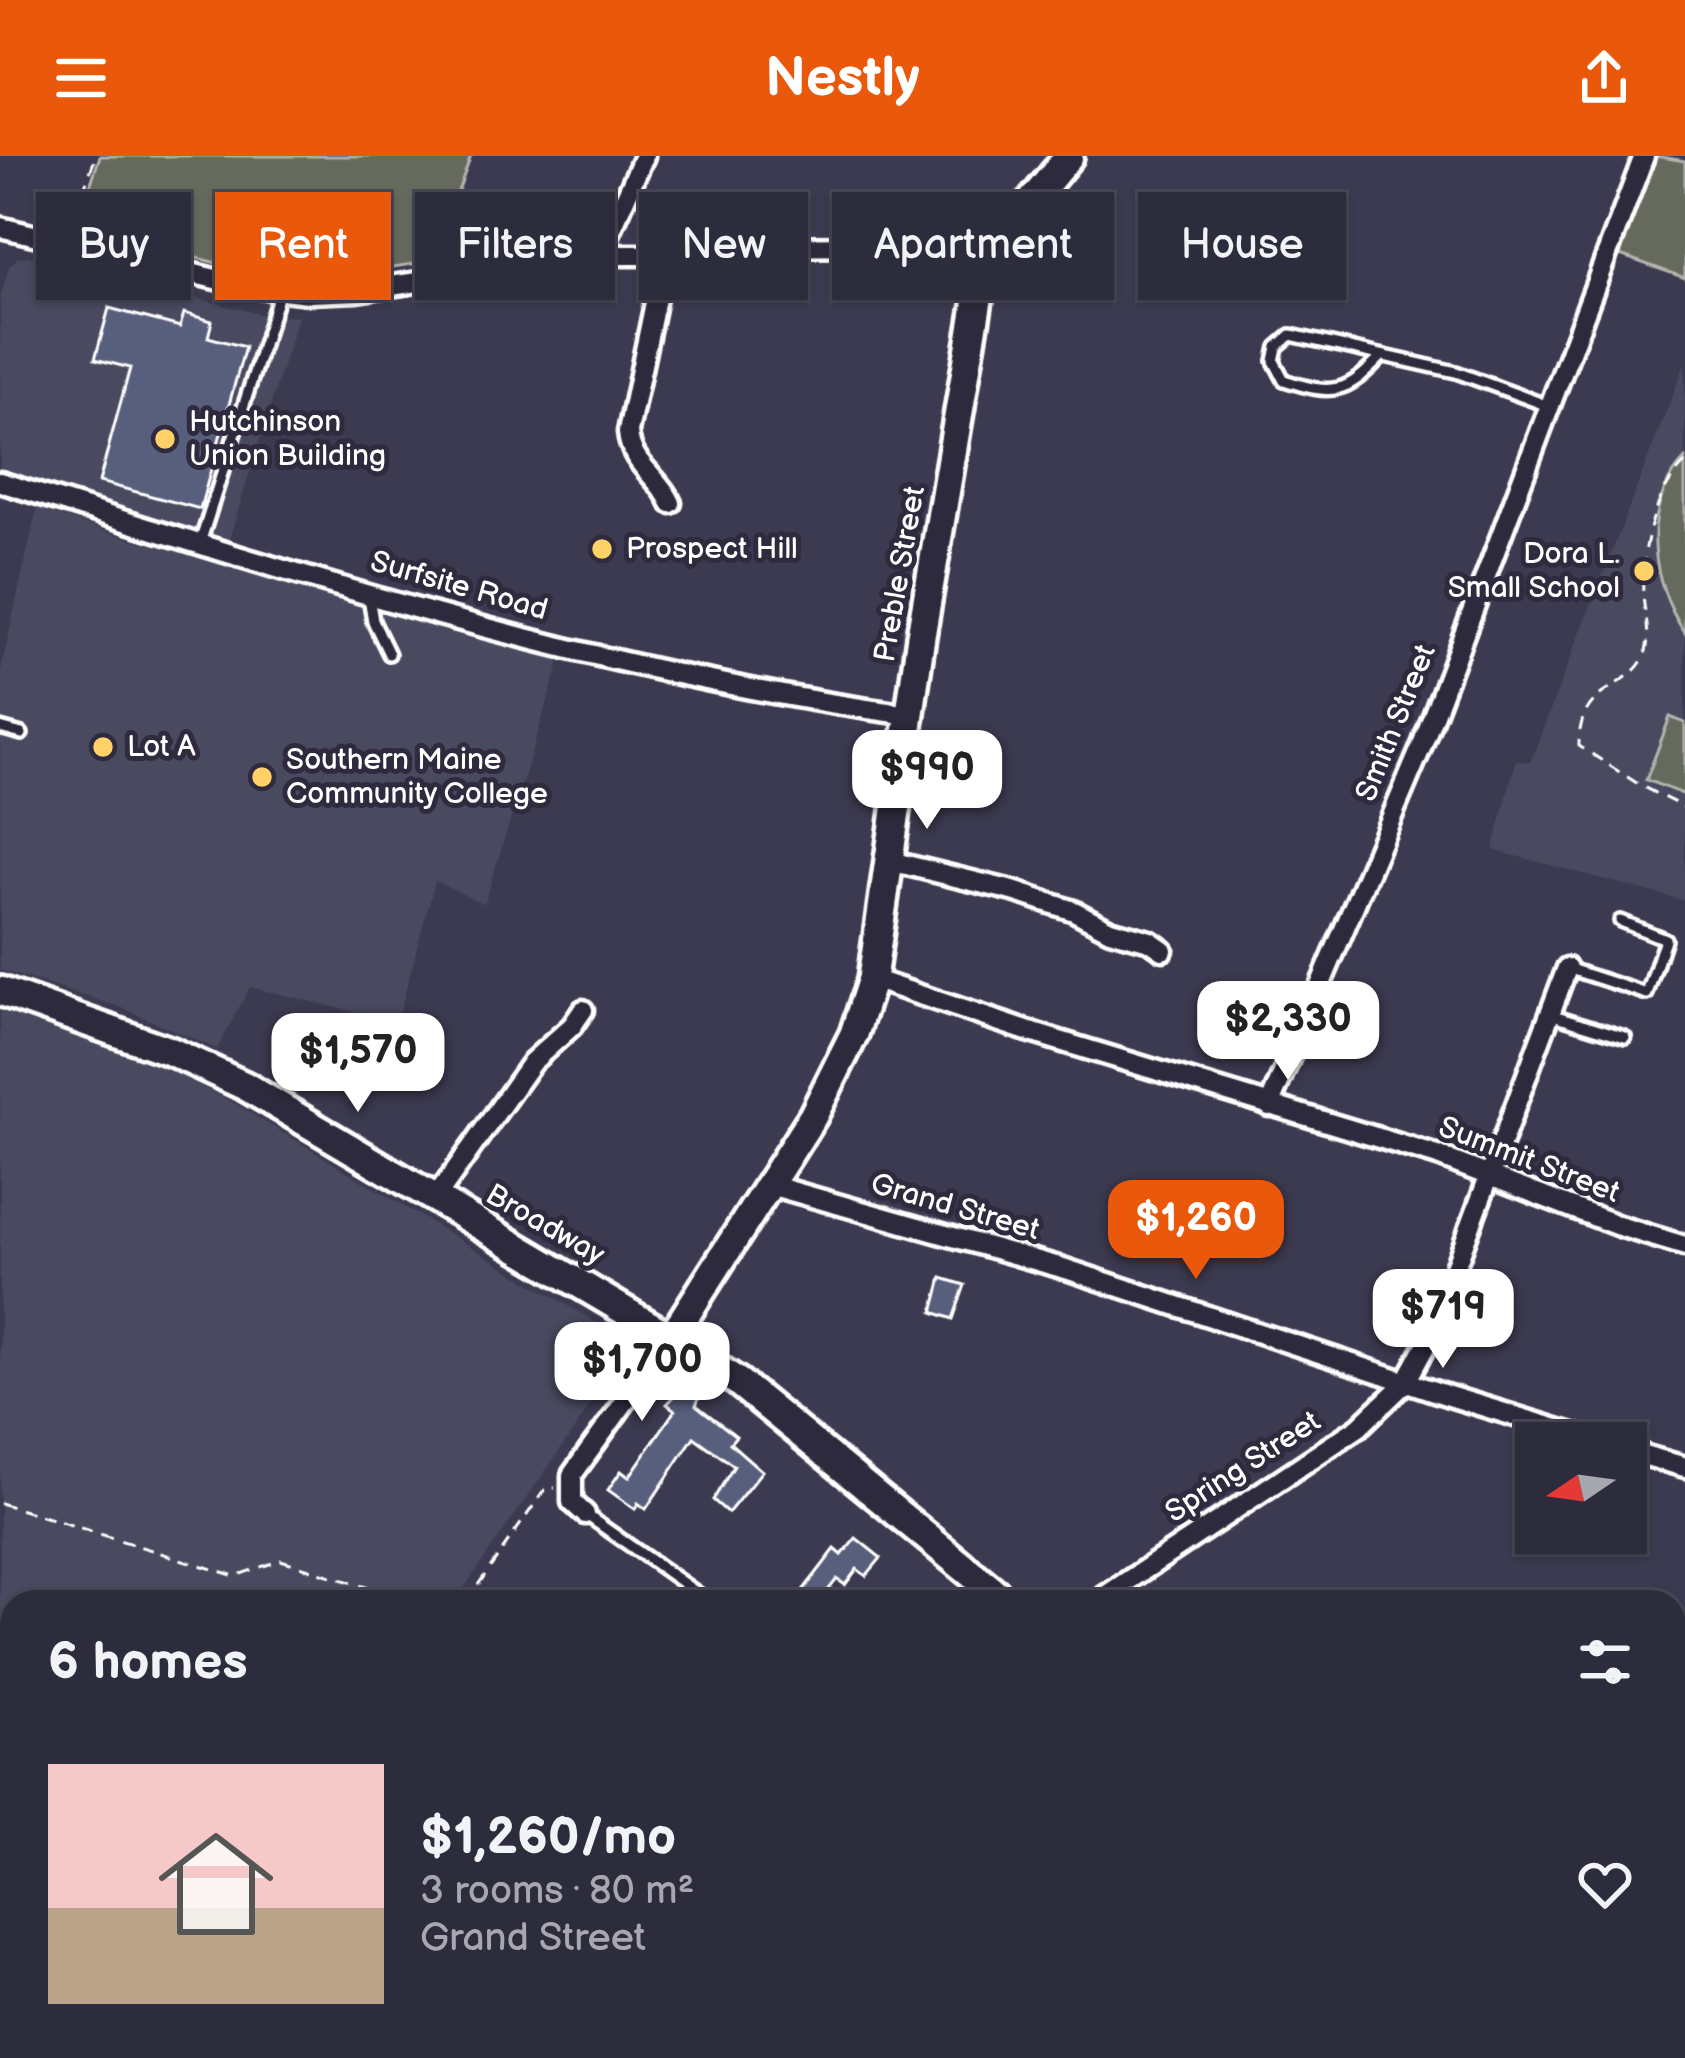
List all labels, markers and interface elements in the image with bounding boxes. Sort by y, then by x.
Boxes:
icon: menu [48,45,114,111]
icon: share [1571,45,1637,111]
text: Nestly [765,46,920,111]
chip: Buy [36,192,191,300]
chip: Rent [215,192,391,300]
chip: Filters [415,192,615,300]
chip: New [639,192,808,300]
chip: Apartment [832,192,1114,300]
chip: House [1138,192,1346,300]
place label: Hutchinson Union Building [189,404,386,474]
marker: Hutchinson Union Building [152,426,178,452]
street label: Preble Street [867,483,933,665]
place label: Prospect Hill [626,531,798,567]
marker: Prospect Hill [589,536,615,562]
place label: Dora L. Small School [1448,536,1620,606]
street label: Surfsite Road [366,544,552,628]
marker: Dora L. Small School [1631,558,1657,584]
street label: Smith Street [1348,639,1444,807]
place label: Lot A [127,729,196,765]
pin: $990 [856,730,998,832]
marker: Lot A [90,734,116,760]
place label: Southern Maine Community College [286,742,548,812]
text: $990 [879,745,975,792]
marker: Southern Maine Community College [249,764,275,790]
pin: $2,330 [1190,981,1386,1083]
text: $2,330 [1224,996,1352,1043]
pin: $1,570 [260,1013,456,1115]
text: $1,570 [298,1028,418,1075]
street label: Summit Street [1434,1109,1624,1211]
street label: Grand Street [867,1166,1043,1248]
street label: Broadway [479,1177,611,1274]
pin: $1,260 [1098,1180,1294,1282]
text: $1,260 [1135,1195,1257,1242]
pin: $719 [1372,1269,1514,1371]
text: $719 [1400,1284,1486,1331]
pin: $1,700 [544,1322,740,1424]
text: $1,700 [582,1337,702,1384]
street label: Spring Street [1159,1404,1327,1530]
north arrow [1515,1422,1647,1554]
map controls [1515,1422,1647,1554]
icon: filters [1572,1629,1638,1695]
text: 6 homes [48,1632,248,1693]
text: $1,260/mo [420,1807,676,1868]
icon: home [144,1812,288,1956]
icon: heart [1572,1851,1638,1917]
text: 3 rooms · 80 m² [420,1868,694,1915]
text: Grand Street [420,1915,646,1962]

